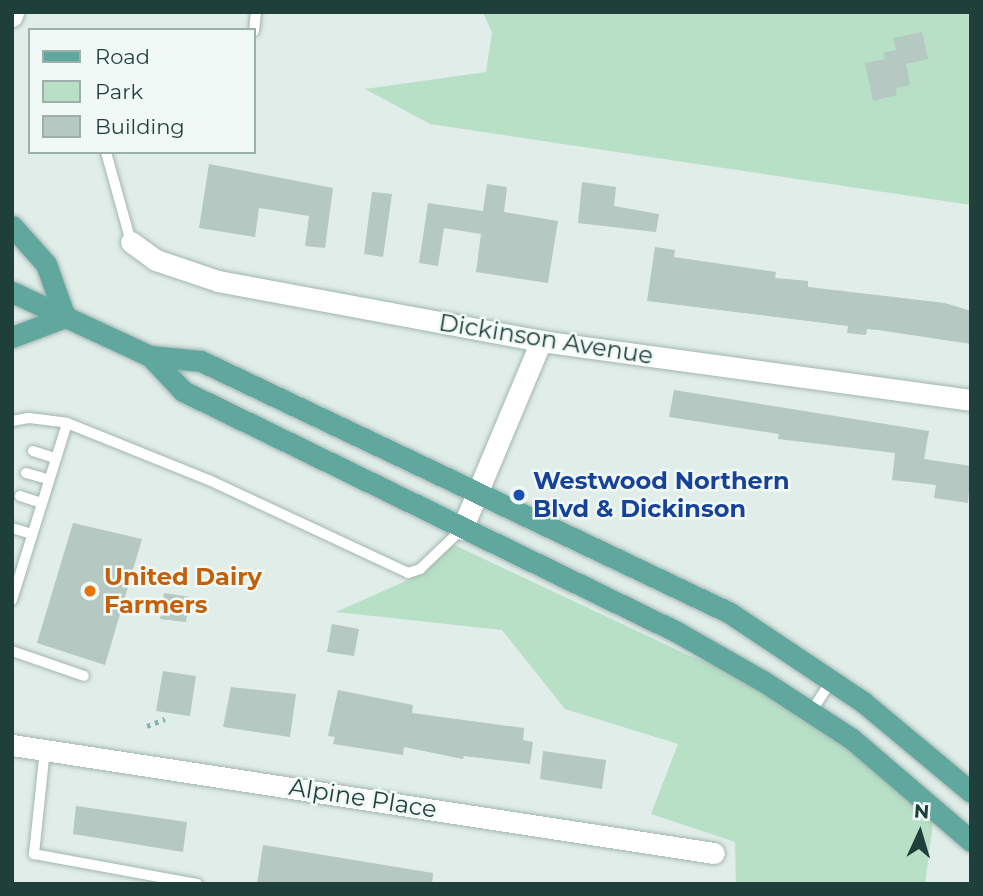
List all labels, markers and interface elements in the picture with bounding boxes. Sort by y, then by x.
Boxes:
legend [28,28,256,154]
text: Road [95,44,150,69]
text: Park [95,79,143,104]
text: Building [95,114,185,139]
street label: Dickinson Avenue [437,308,655,370]
place label: Westwood Northern Blvd & Dickinson [533,467,790,523]
marker: Westwood Northern Blvd & Dickinson [511,487,527,503]
place label: United Dairy Farmers [104,563,262,619]
marker: United Dairy Farmers [82,583,98,599]
street label: Alpine Place [287,772,439,824]
north arrow [885,798,955,868]
text: N [913,800,930,824]

